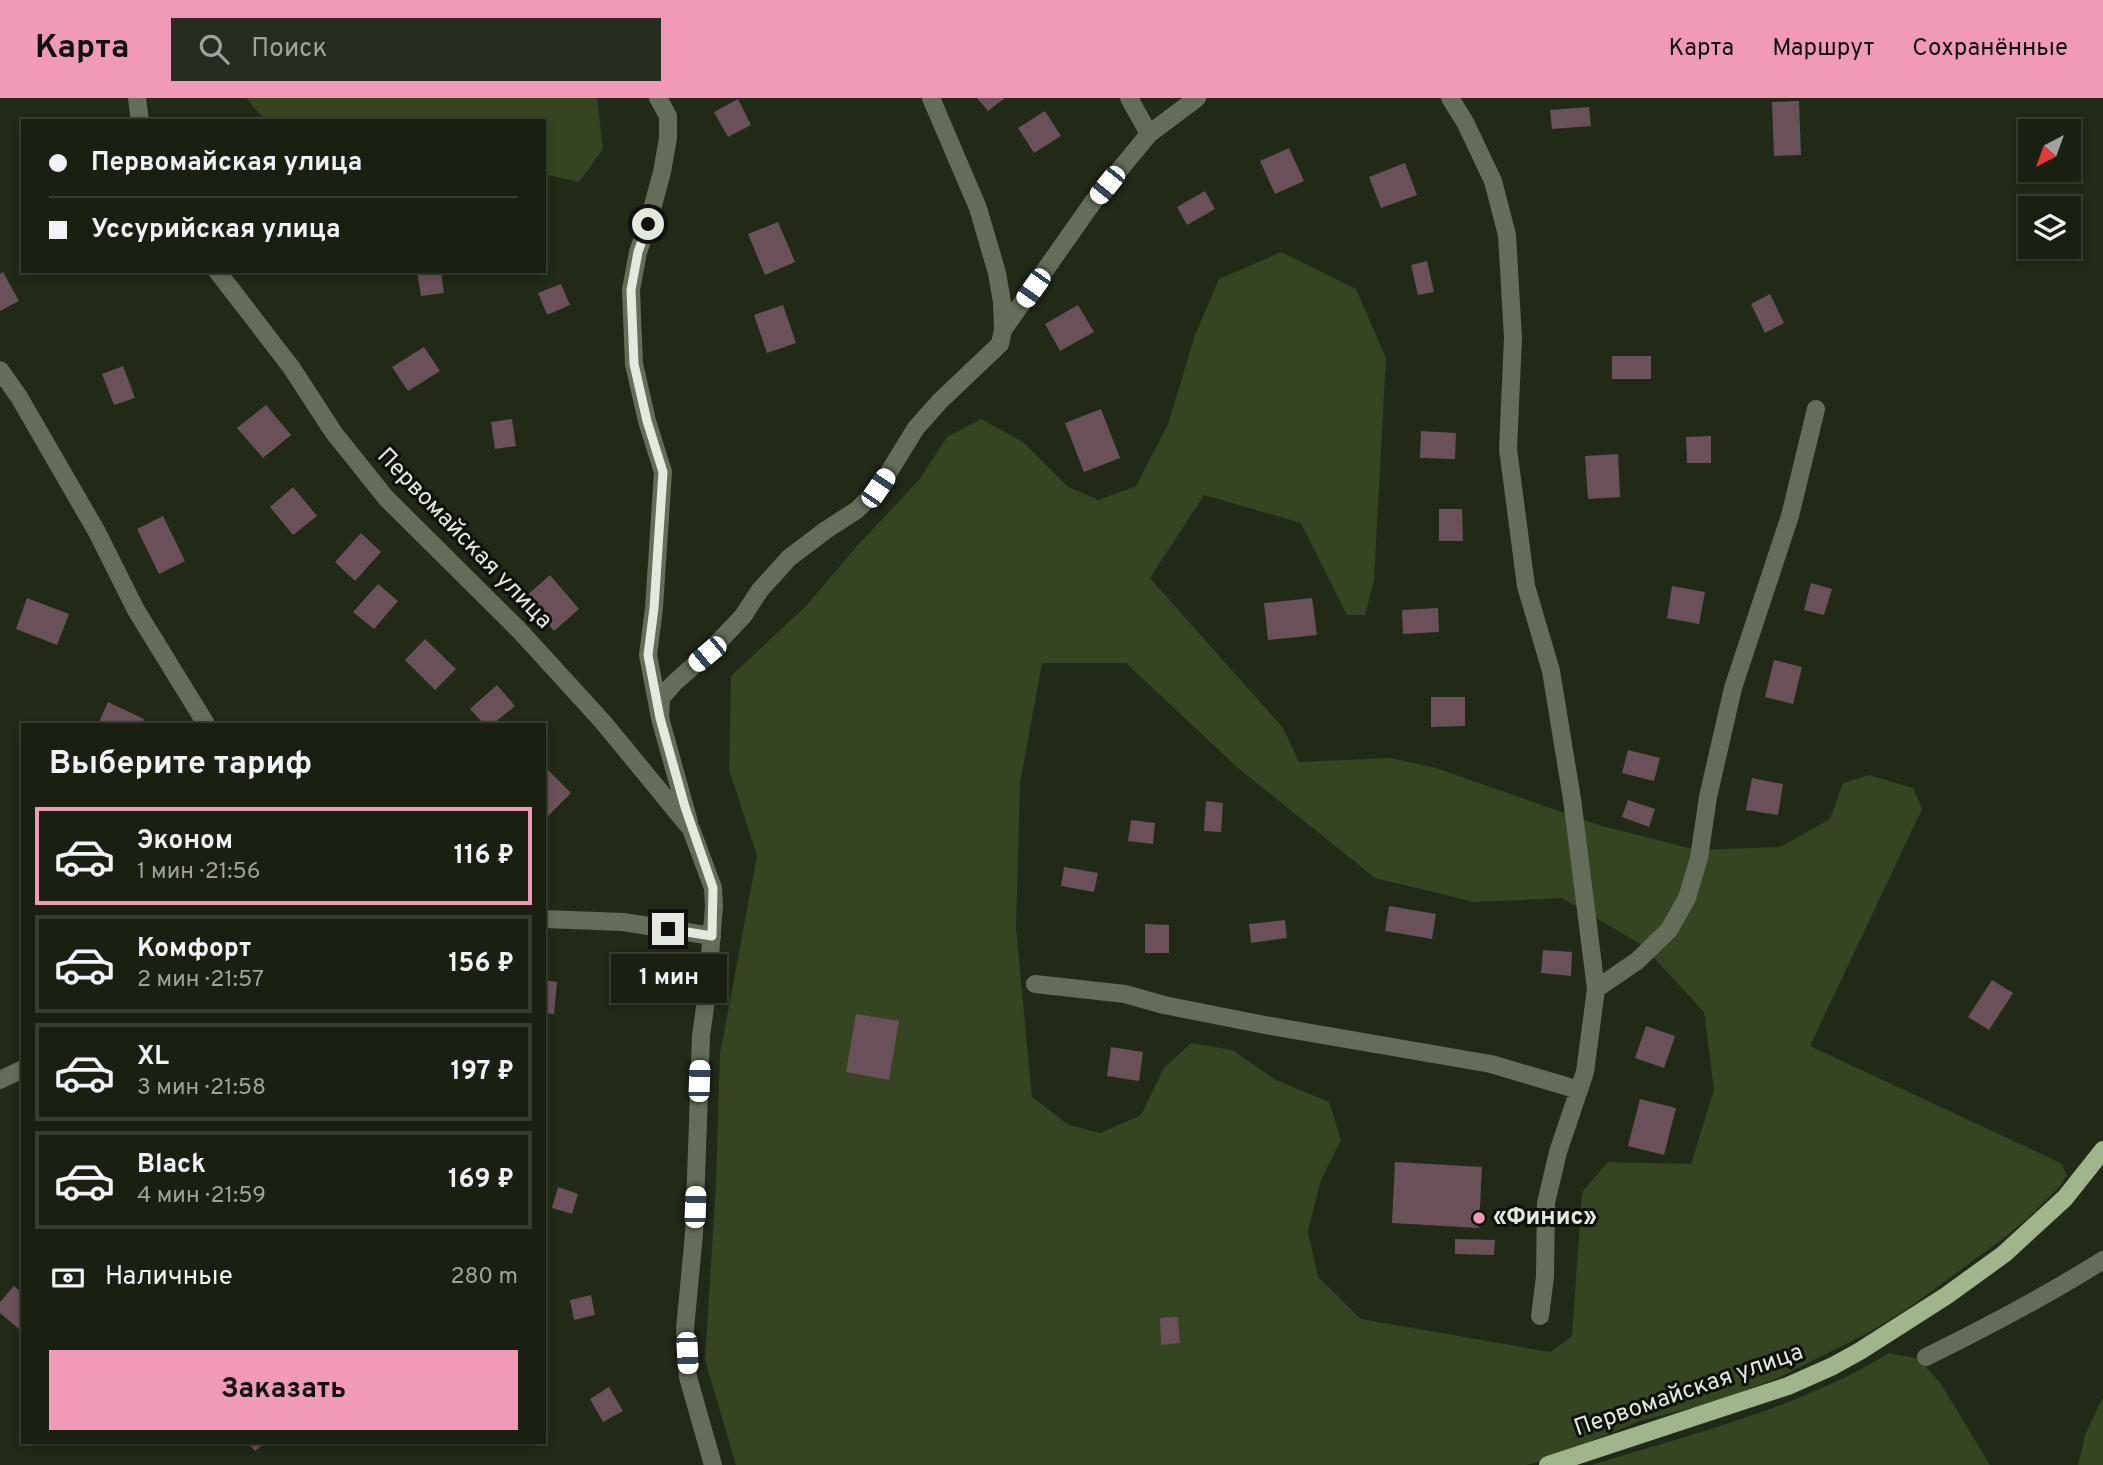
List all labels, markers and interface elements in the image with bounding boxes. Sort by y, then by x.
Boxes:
search box [171,18,661,81]
text: Карта [35,28,129,70]
icon: search [195,30,233,68]
text: Поиск [251,33,327,66]
text: Карта [1668,34,1734,64]
text: Маршрут [1772,34,1874,64]
text: Сохранённые [1912,34,2068,64]
north arrow [2018,119,2081,182]
map controls [2018,119,2081,259]
text: Первомайская улица [91,147,362,180]
car [1086,162,1129,208]
button: layers [2018,196,2081,259]
route start [632,208,664,240]
text: Уссурийская улица [91,214,340,247]
car [1013,265,1054,311]
street label: Первомайская улица [370,442,558,636]
car [858,465,899,511]
car [685,632,730,676]
text: Выберите тариф [49,745,312,785]
icon: car [53,825,116,888]
text: Эконом [137,825,233,858]
text: 116 ₽ [454,840,514,873]
text: 1 мин · 21:56 [137,858,261,887]
route end [652,913,684,945]
icon: car [53,933,116,996]
text: Комфорт [137,933,251,966]
text: 156 ₽ [448,948,514,981]
callout: 1 мин [610,954,726,1002]
text: 1 мин [639,964,699,993]
text: 2 мин · 21:57 [137,966,264,995]
icon: car [53,1041,116,1104]
text: XL [137,1041,169,1074]
text: 197 ₽ [451,1056,514,1089]
car [688,1060,711,1102]
text: 3 мин · 21:58 [137,1074,266,1103]
icon: car [53,1149,116,1212]
text: Black [137,1149,206,1182]
text: 169 ₽ [448,1164,514,1197]
text: 4 мин · 21:59 [137,1182,266,1211]
car [684,1186,707,1228]
place label: «Финис» [1493,1203,1597,1233]
marker: «Финис» [1471,1210,1487,1226]
icon: cash [49,1259,87,1297]
text: Наличные [105,1261,233,1294]
text: 280 m [450,1263,518,1292]
car [676,1331,699,1375]
street label: Первомайская улица [1571,1338,1807,1444]
button: Заказать [49,1350,518,1430]

